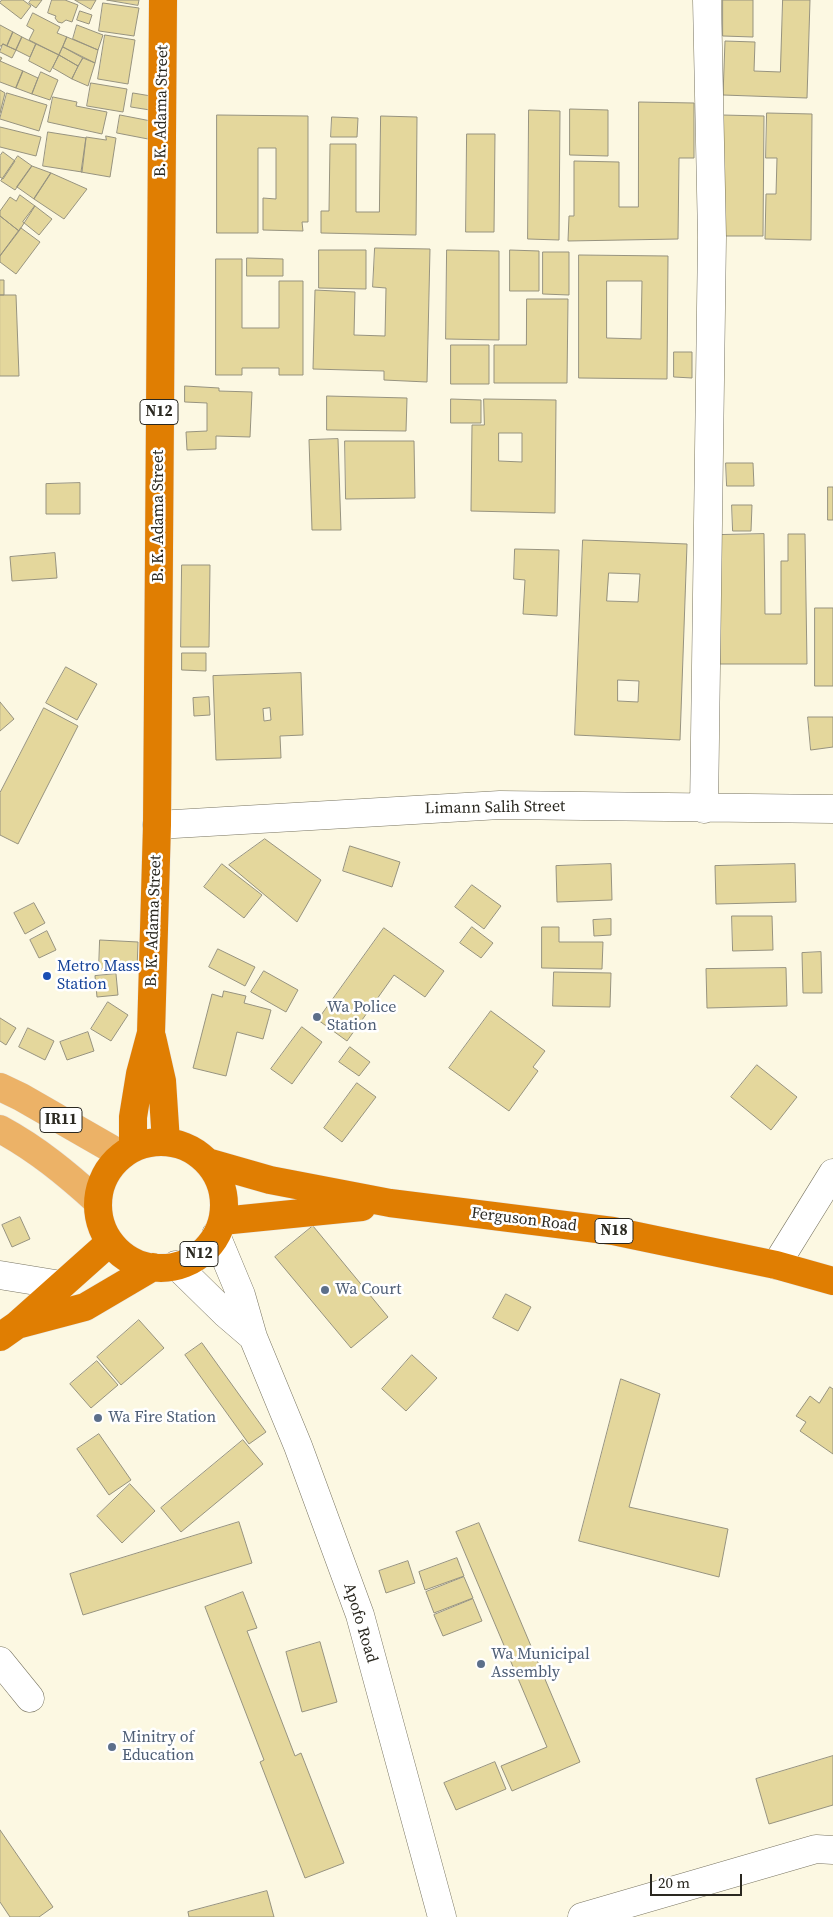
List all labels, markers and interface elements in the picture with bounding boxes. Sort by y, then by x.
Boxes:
street label: B. K. Adama Street [151,45,173,177]
road number: N12 [140,400,178,424]
street label: B. K. Adama Street [149,450,169,582]
street label: Limann Salih Street [425,797,565,819]
street label: B. K. Adama Street [142,855,166,987]
place label: Metro Mass Station [57,957,140,995]
marker: Metro Mass Station [41,970,53,982]
place label: Wa Police Station [327,998,396,1036]
marker: Wa Police Station [311,1011,323,1023]
road number: IR11 [40,1108,82,1132]
street label: Ferguson Road [470,1204,578,1236]
road number: N18 [595,1218,633,1244]
road number: N12 [180,1242,218,1266]
place label: Wa Court [335,1280,401,1300]
marker: Wa Court [319,1284,331,1296]
place label: Wa Fire Station [108,1408,216,1428]
marker: Wa Fire Station [92,1412,104,1424]
street label: Apofo Road [339,1581,381,1665]
place label: Wa Municipal Assembly [491,1645,590,1683]
marker: Wa Municipal Assembly [475,1658,487,1670]
place label: Minitry of Education [122,1728,194,1766]
marker: Minitry of Education [106,1741,118,1753]
scale bar [653,1864,746,1896]
text: 20 m [658,1872,690,1893]

